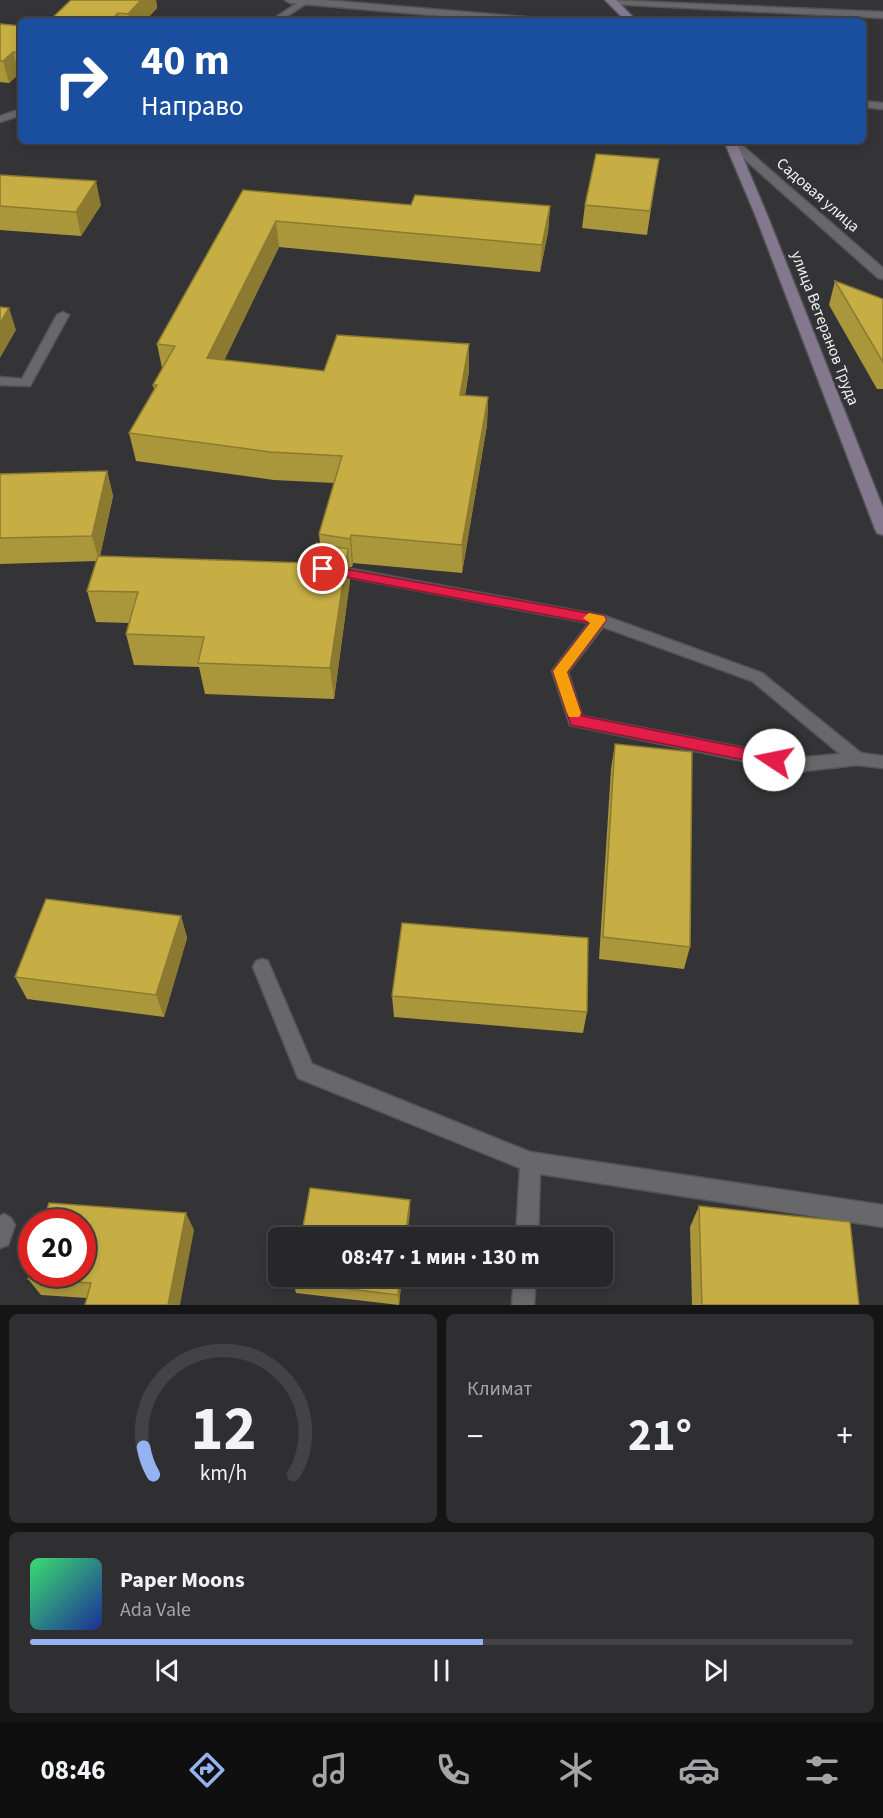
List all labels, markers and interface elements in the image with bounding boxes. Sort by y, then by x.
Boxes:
text: 40 m [141,31,230,91]
icon: right [42,42,120,120]
text: Направо [141,87,244,126]
street label: Садовая улица [772,153,864,237]
street label: улица Ветеранов Труда [785,248,865,408]
pin [297,543,348,594]
icon: arrive [306,552,339,585]
position arrow [742,728,806,792]
speed limit sign: 20 [18,1209,96,1287]
text: 08:47 · 1 мин · 130 m [341,1241,540,1273]
text: Климат [467,1375,533,1403]
text: 12 [190,1385,256,1474]
text: 21° [628,1404,692,1468]
text: − [467,1413,483,1460]
text: + [837,1413,853,1460]
text: km/h [199,1459,247,1490]
text: Paper Moons [120,1564,245,1596]
text: Ada Vale [120,1596,191,1624]
icon: previous [151,1654,184,1687]
icon: pause [425,1654,458,1687]
icon: next [699,1654,732,1687]
icon: directions [186,1749,228,1791]
icon: music [309,1749,351,1791]
icon: phone [432,1749,474,1791]
icon: climate [555,1749,597,1791]
icon: car [678,1749,720,1791]
icon: filters [801,1749,843,1791]
text: 08:46 [40,1751,106,1790]

